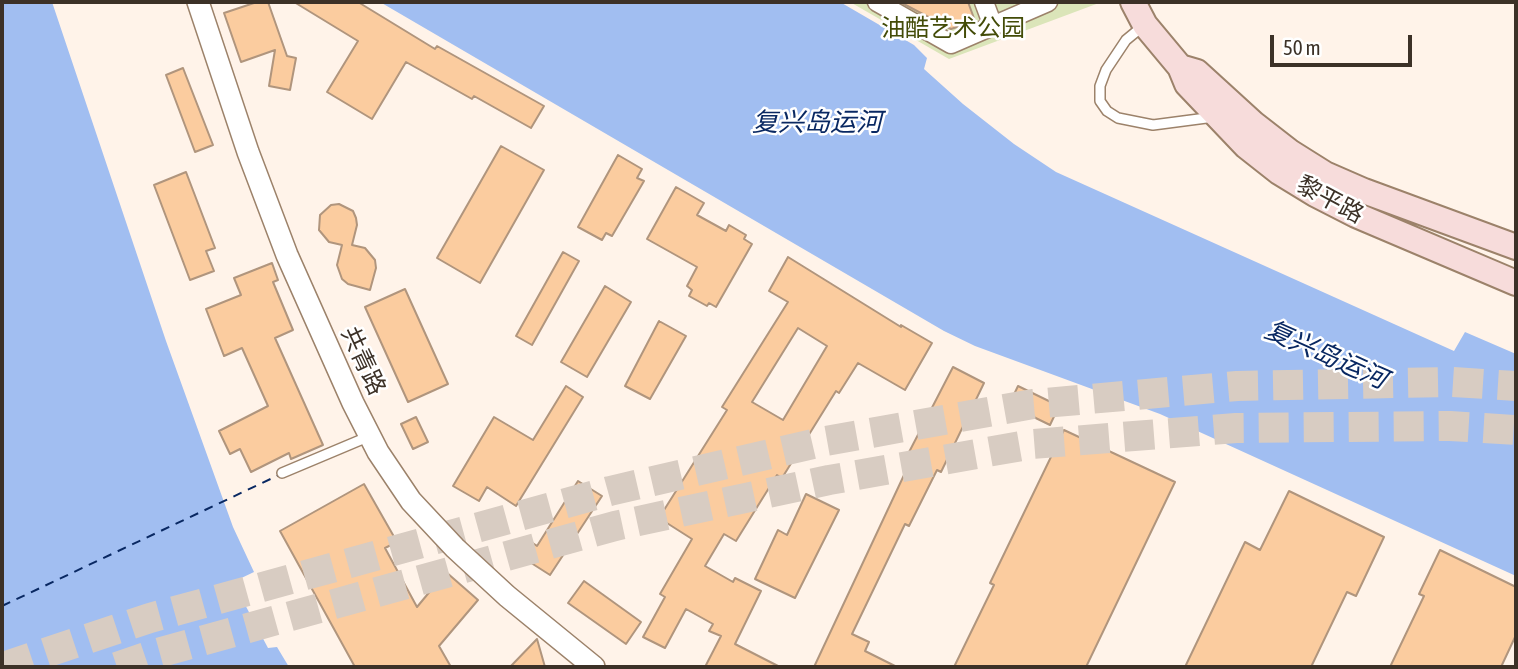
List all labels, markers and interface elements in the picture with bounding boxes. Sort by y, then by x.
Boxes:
park label: 油酷艺术公园 [881,14,1025,42]
scale bar [1273,21,1415,65]
text: 50 m [1283,35,1321,59]
water label: 复兴岛运河 [752,107,882,139]
street label: 黎平路 [1291,170,1369,230]
water label: 复兴岛运河 [1260,314,1392,396]
street label: 共青路 [335,322,391,400]

